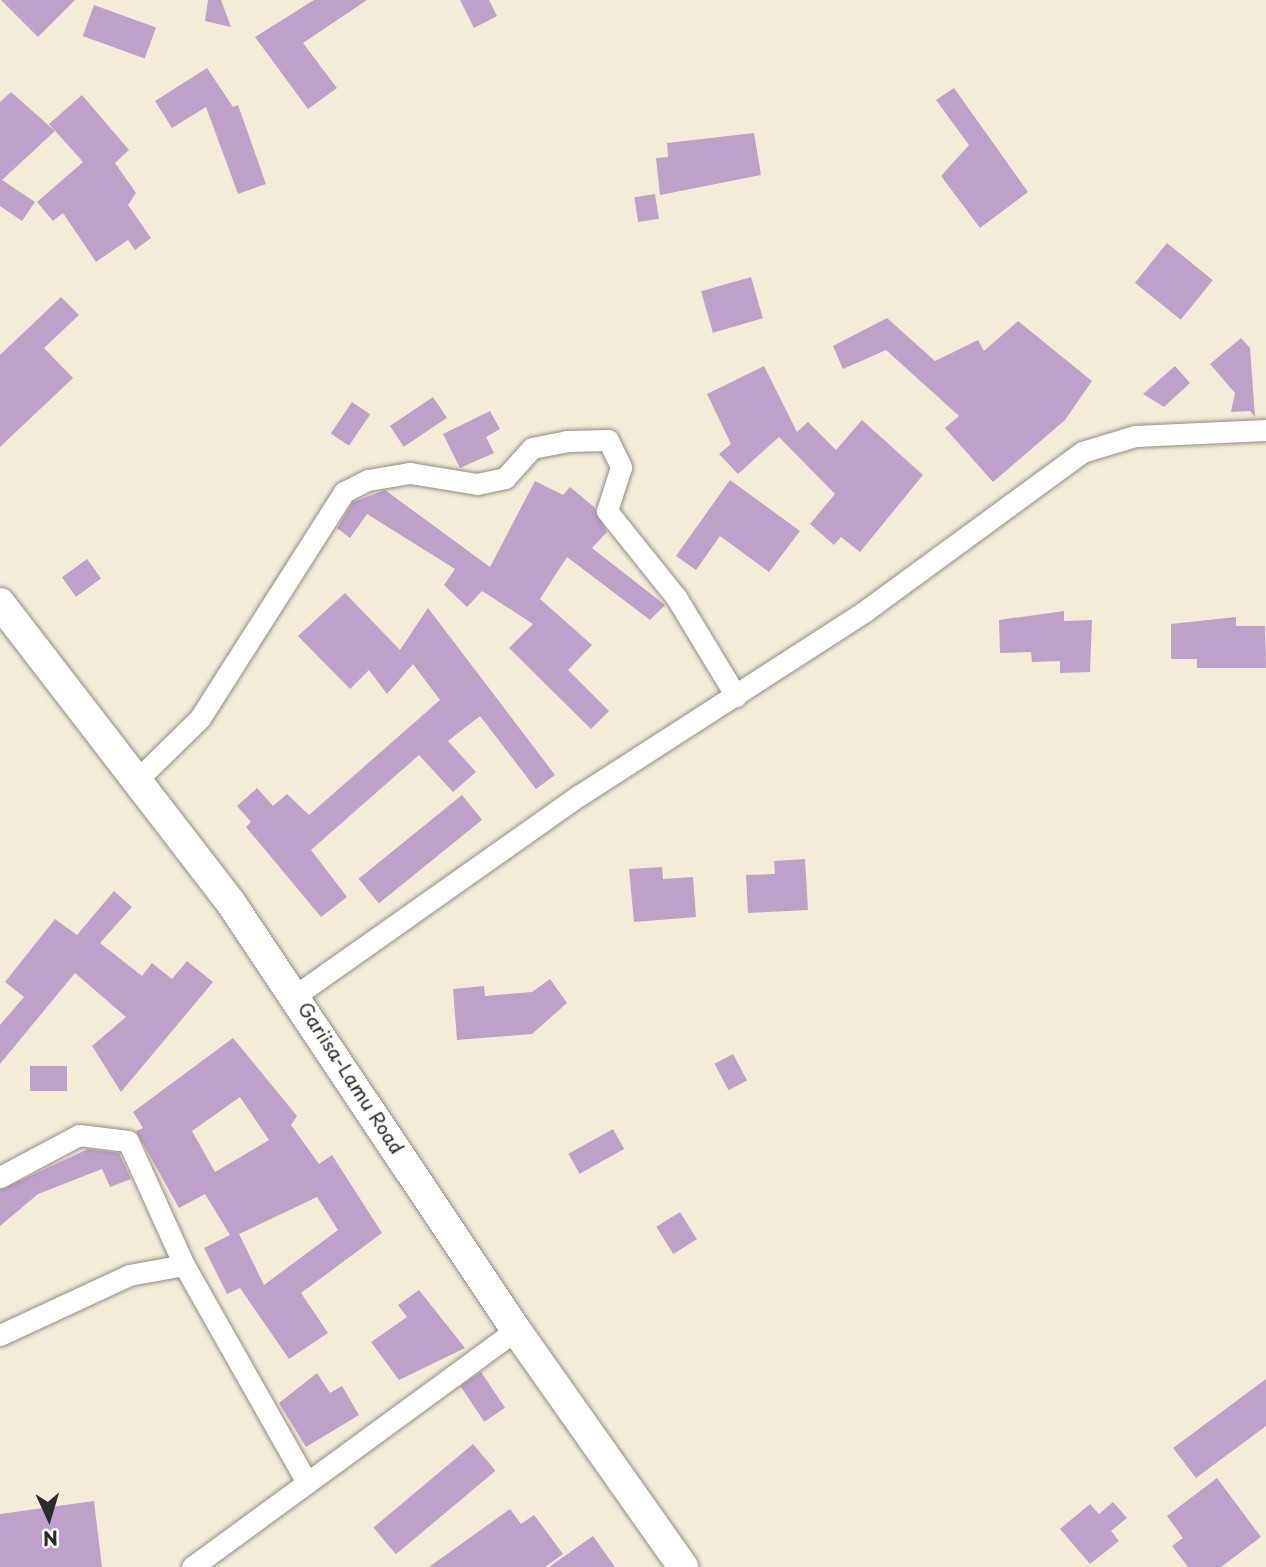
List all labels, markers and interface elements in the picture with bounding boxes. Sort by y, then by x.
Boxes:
street label: Gariisa-Lamu Road [293,998,409,1158]
north arrow [14,1483,84,1553]
text: N [42,1524,59,1553]

